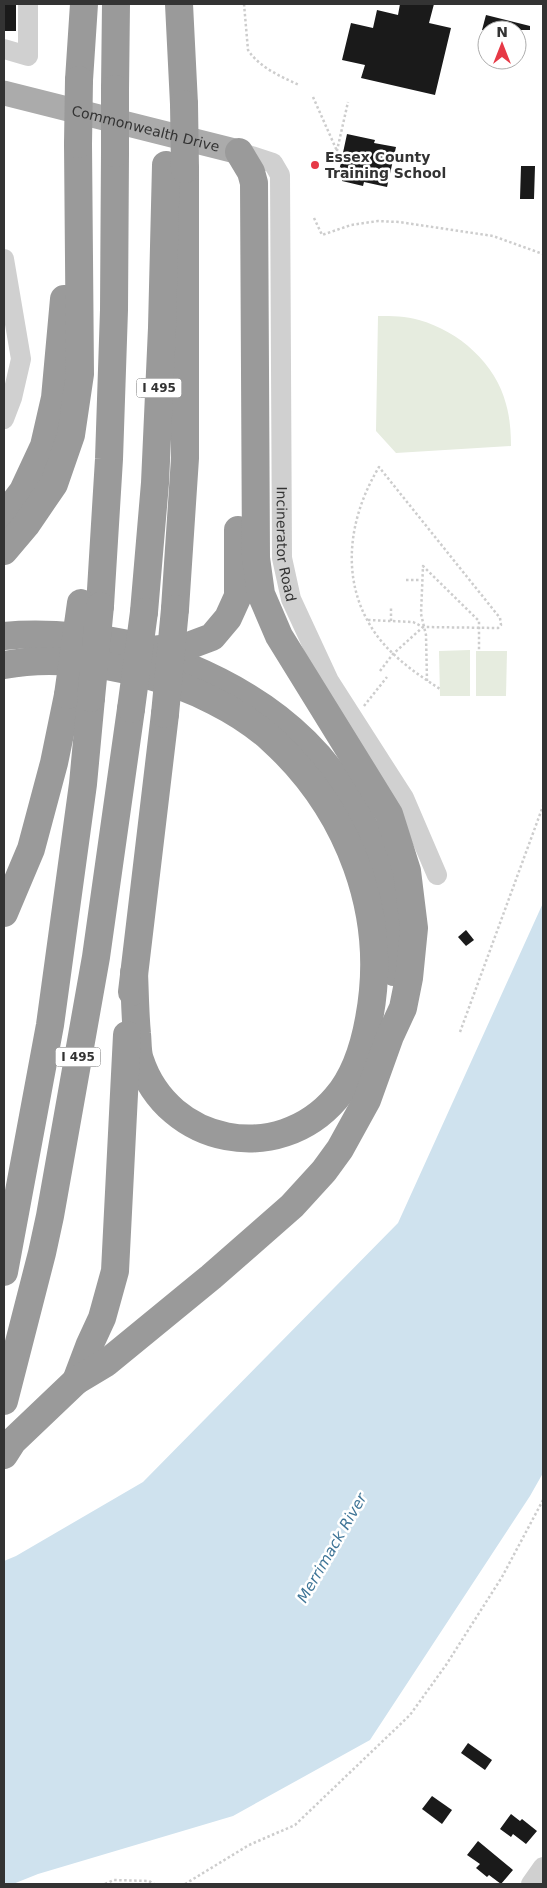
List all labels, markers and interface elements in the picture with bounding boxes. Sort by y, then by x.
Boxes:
north arrow [477,20,527,70]
text: N [496,24,508,40]
street label: Commonwealth Drive [70,102,221,155]
place label: Essex County Training School [325,149,446,181]
marker: Essex County Training School [309,159,321,171]
road number: I 495 [136,378,182,398]
street label: Incinerator Road [274,486,299,603]
road number: I 495 [56,1048,100,1066]
water label: Merrimack River [293,1490,371,1606]

